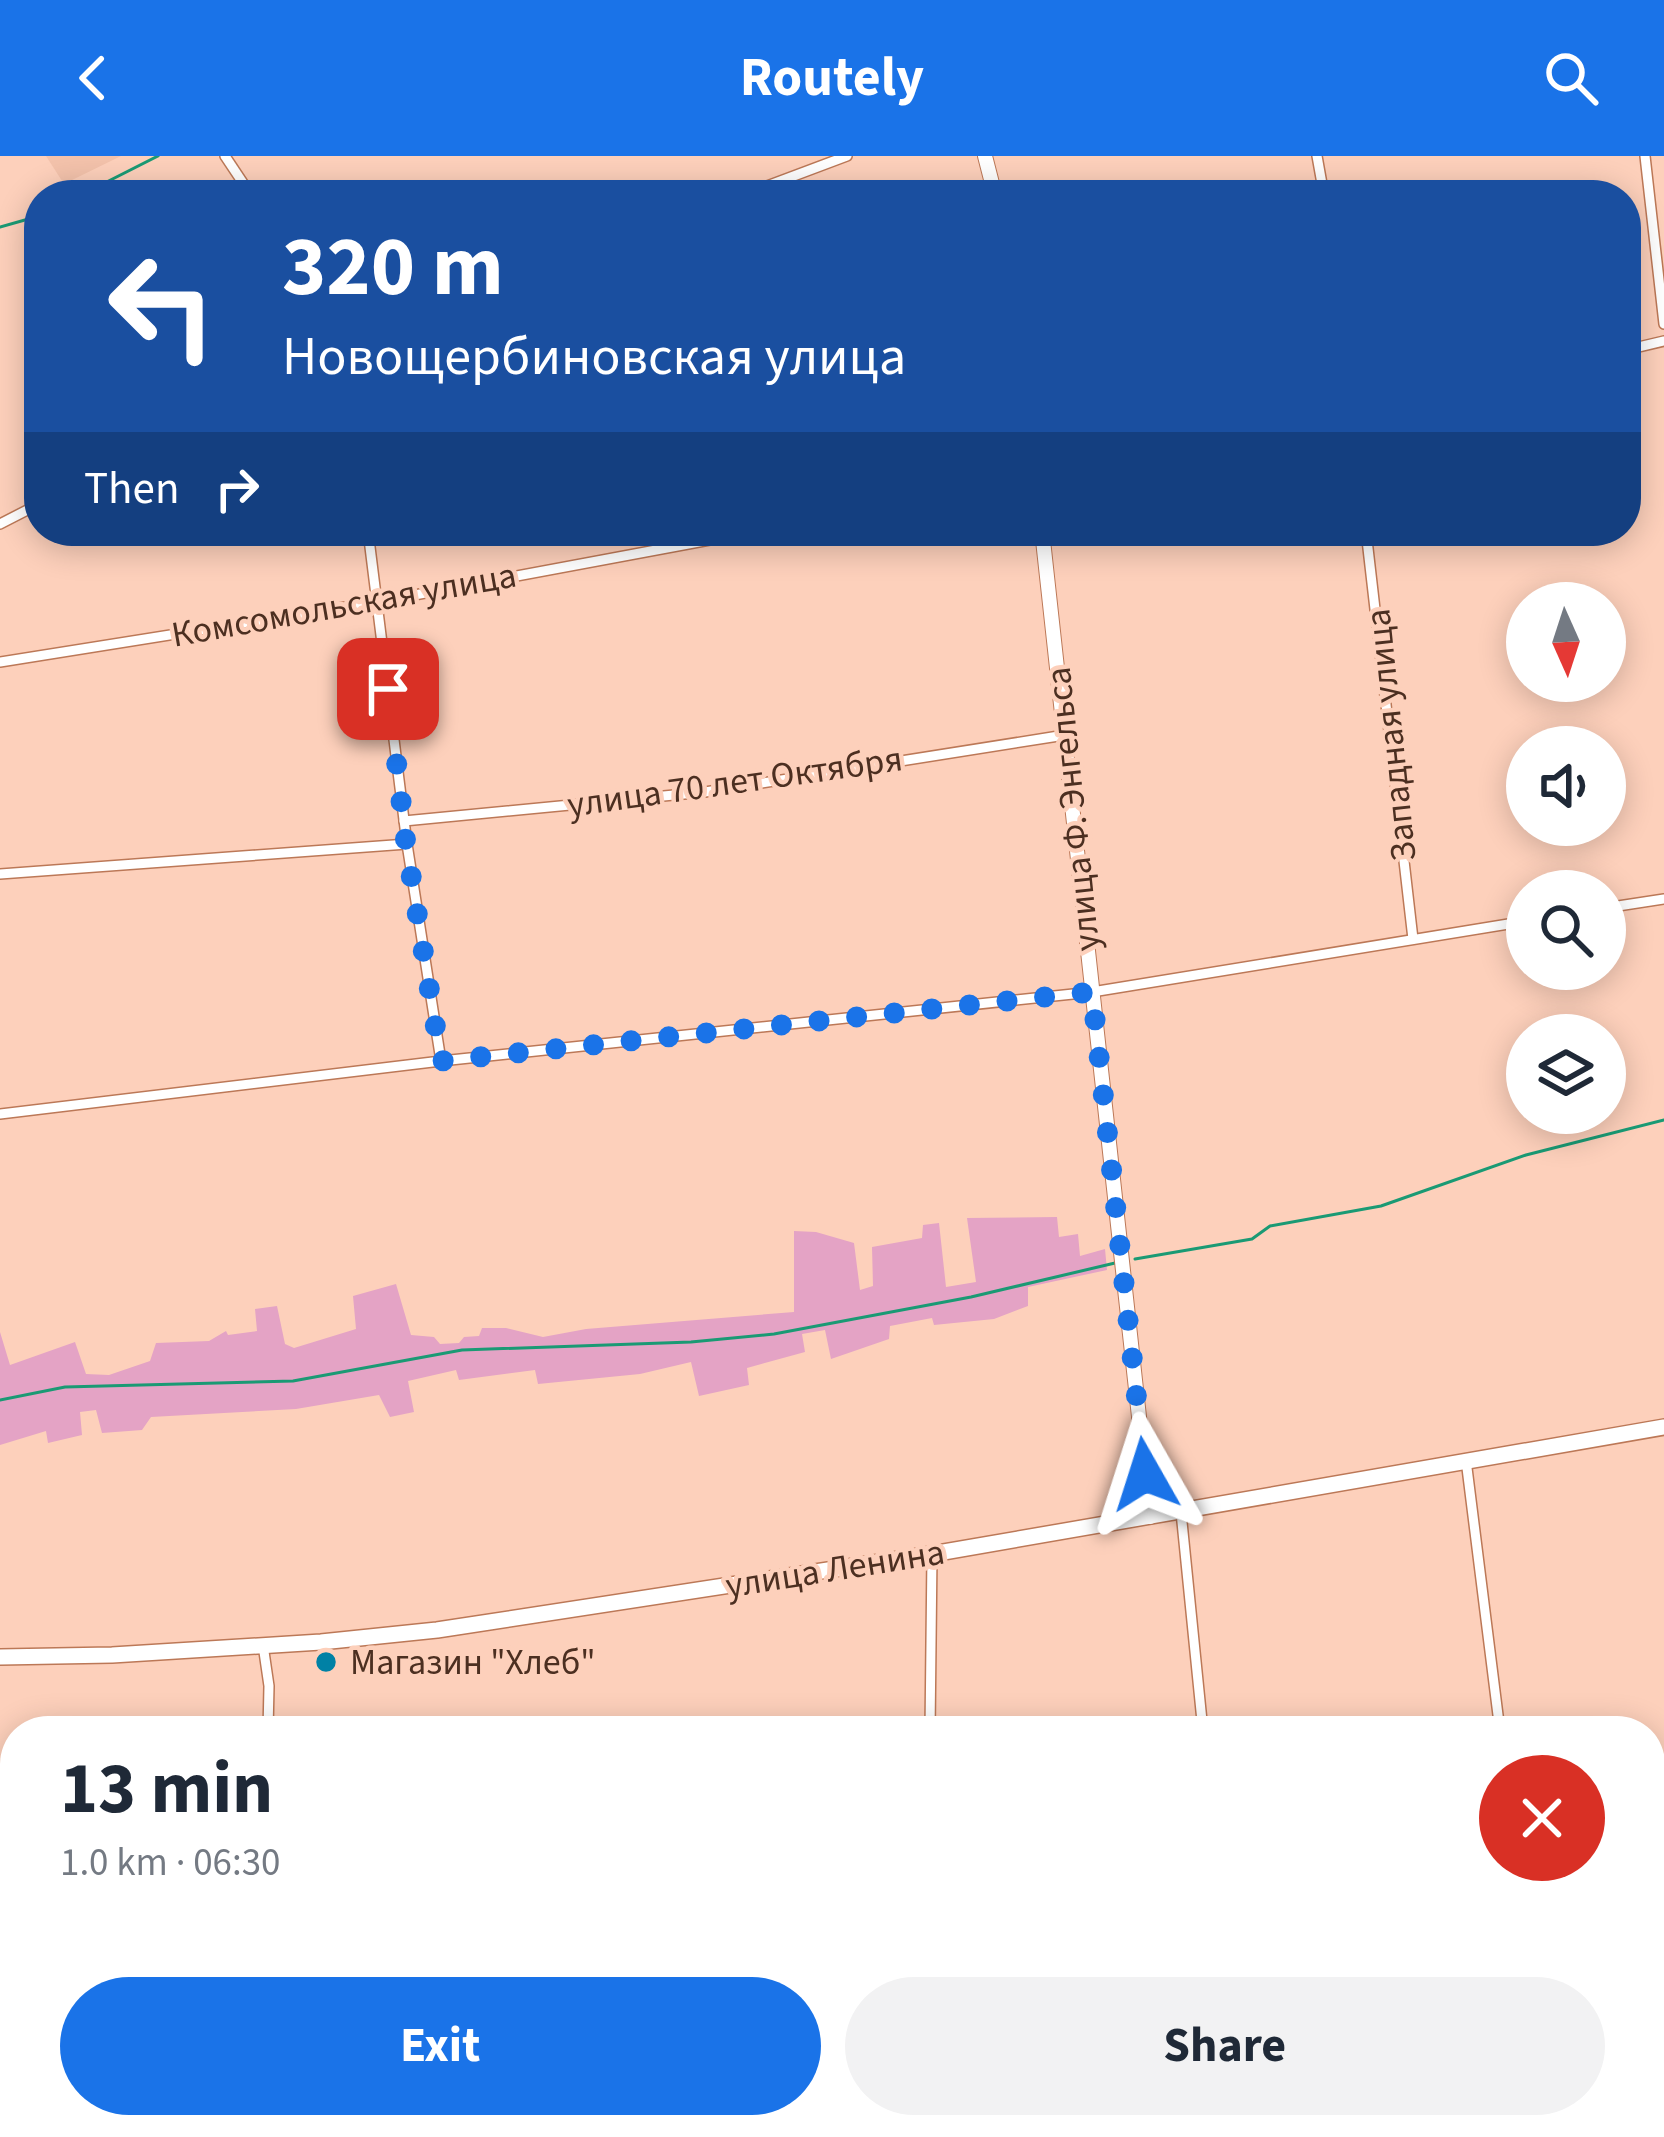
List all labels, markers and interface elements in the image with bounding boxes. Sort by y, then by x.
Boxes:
text: Routely [740,40,924,117]
icon: back [60,45,126,111]
icon: search [1538,45,1604,111]
text: 320 m [282,208,504,328]
icon: left [84,228,240,384]
text: Новощербиновская улица [282,319,906,396]
icon: right [204,456,270,522]
text: Then [84,457,180,521]
street label: Комсомольская улица [168,550,520,660]
north arrow [1506,582,1626,702]
map controls [1506,582,1626,1134]
street label: Западная улица [1352,606,1430,864]
pin [337,638,439,740]
icon: arrive [355,656,421,722]
street label: улица Ф. Энгельса [1033,664,1113,954]
button: sound [1506,726,1626,846]
street label: улица 70 лет Октября [564,733,906,831]
button: search [1506,870,1626,990]
button: layers [1506,1014,1626,1134]
position arrow [1082,1411,1208,1537]
street label: улица Ленина [722,1527,948,1611]
place label: Магазин "Хлеб" [350,1637,596,1688]
marker: Магазин "Хлеб" [313,1649,339,1675]
text: 13 min [60,1738,273,1841]
button: close [1479,1755,1605,1881]
text: 1.0 km · 06:30 [60,1835,280,1891]
button: Exit [60,1977,821,2115]
button: Share [845,1977,1605,2115]

